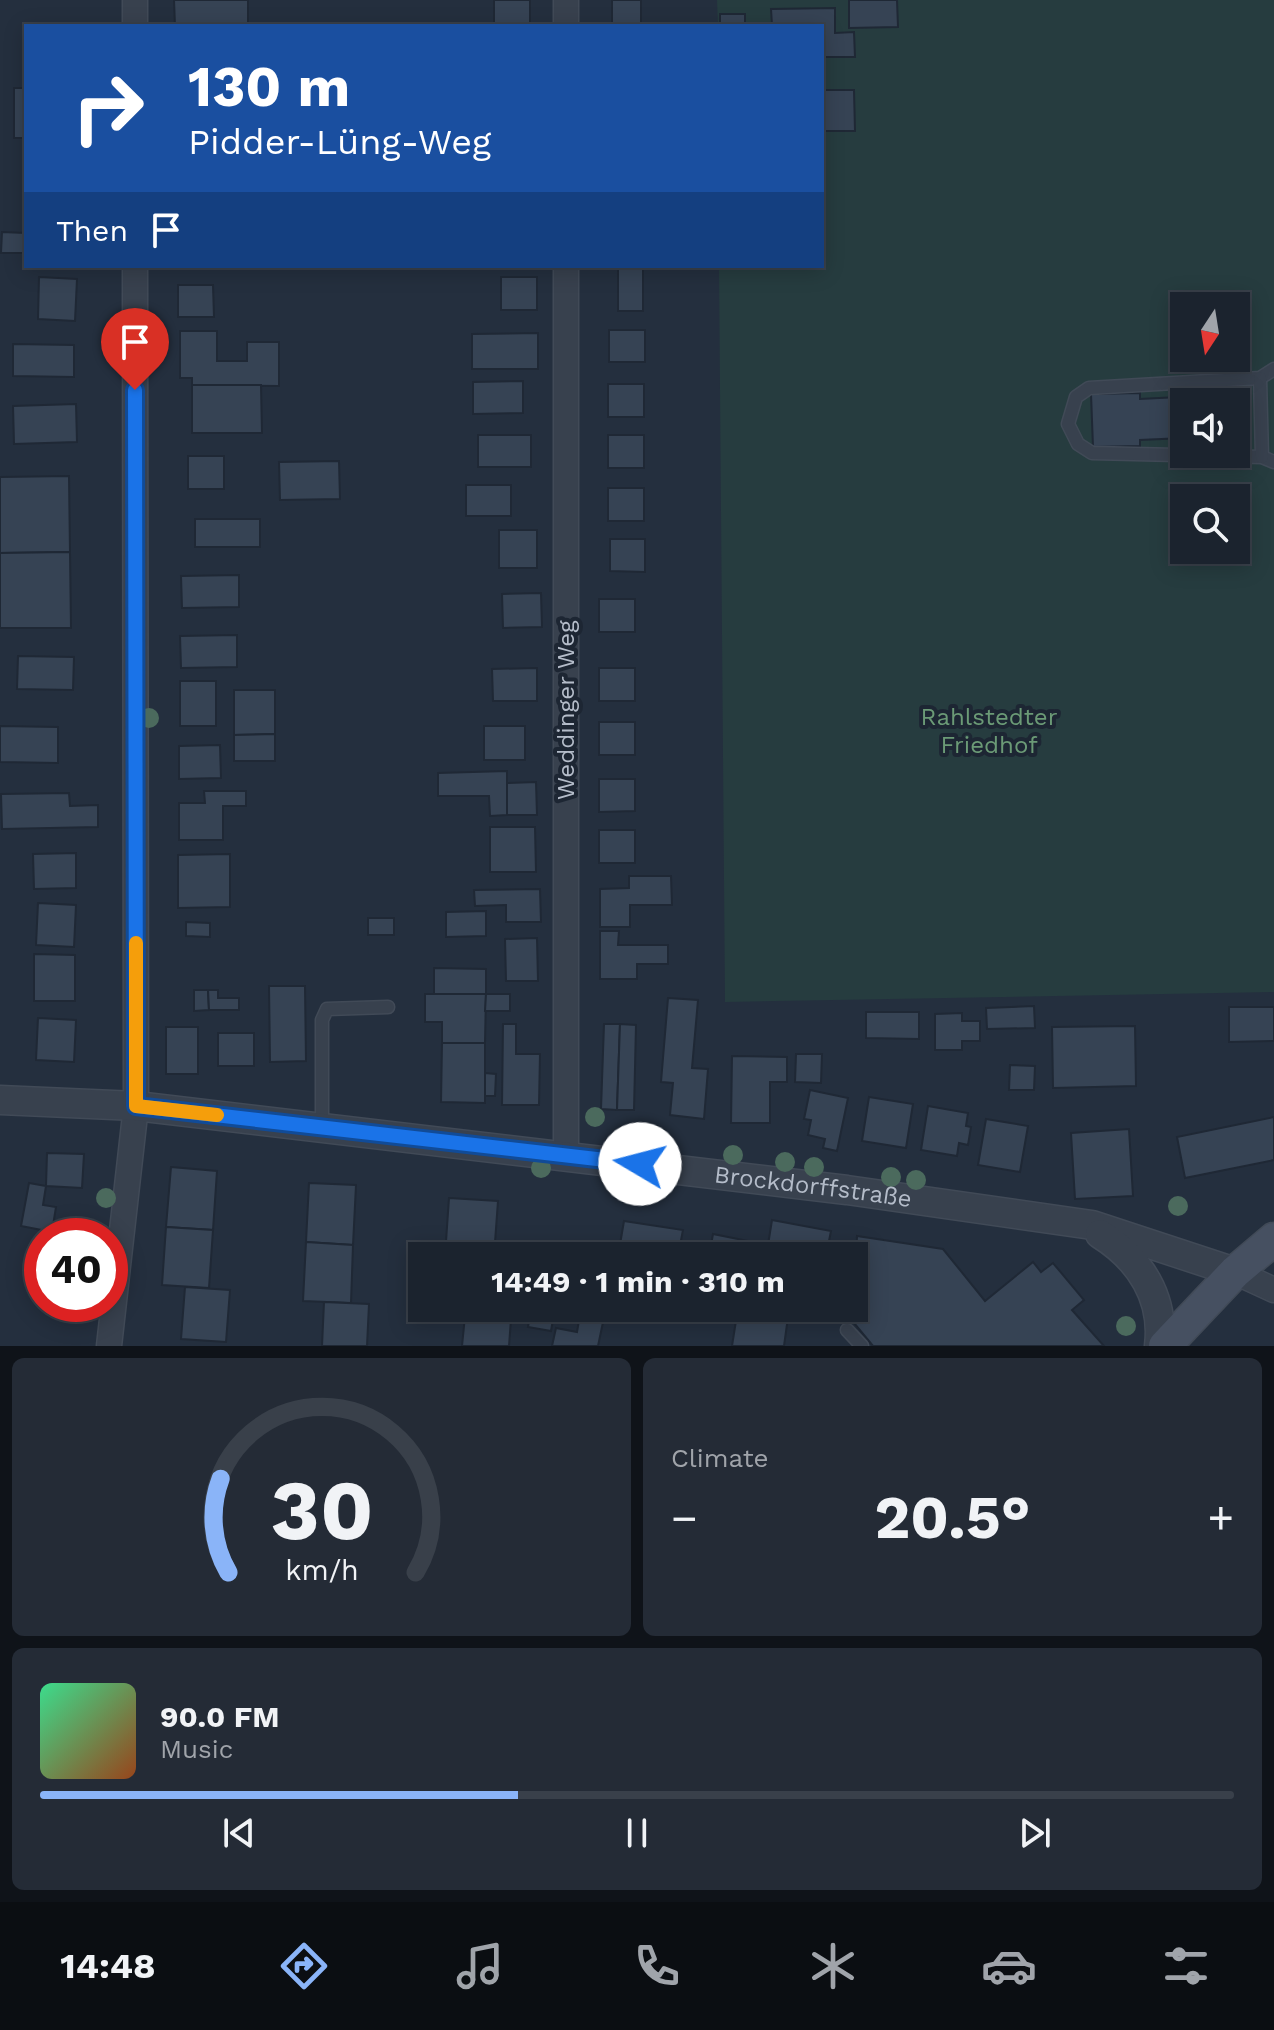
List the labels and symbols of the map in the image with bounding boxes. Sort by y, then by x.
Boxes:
north arrow [1170,292,1250,372]
pin [101,308,169,390]
street label: Weddinger Weg [552,620,580,800]
park label: Rahlstedter Friedhof [920,703,1058,759]
position arrow [598,1122,682,1206]
street label: Brockdorffstraße [713,1160,914,1213]
speed limit sign: 40 [24,1218,128,1322]

